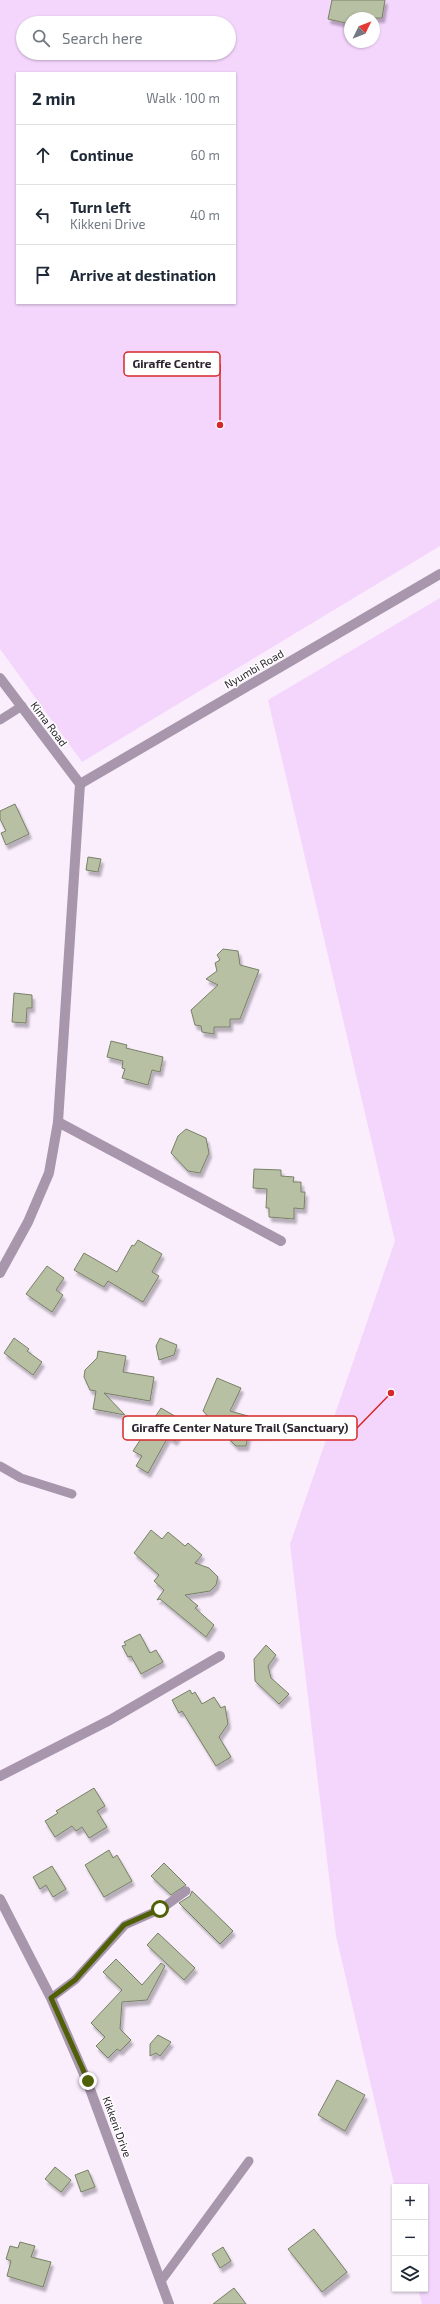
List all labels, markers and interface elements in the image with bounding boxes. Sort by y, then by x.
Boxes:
north arrow [344,12,380,48]
search box [16,16,236,60]
icon: search [30,27,52,49]
text: Search here [62,29,143,47]
text: 2 min [32,88,75,108]
text: Walk · 100 m [146,90,220,106]
icon: ahead [32,144,54,166]
text: Continue [70,146,133,164]
text: 60 m [190,147,220,163]
text: Turn left [70,198,131,216]
icon: left [32,204,54,226]
text: 40 m [190,207,220,223]
text: Kikkeni Drive [70,216,145,232]
icon: arrive [32,264,54,286]
text: Arrive at destination [70,266,216,284]
callout: Giraffe Centre [124,352,220,376]
text: Giraffe Centre [132,356,212,370]
street label: Nyumbi Road [222,646,286,691]
street label: Kima Road [28,699,70,749]
callout: Giraffe Center Nature Trail (Sanctuary) [123,1416,357,1440]
text: Giraffe Center Nature Trail (Sanctuary) [131,1420,349,1435]
route start [151,1900,169,1918]
route end [79,2072,97,2090]
street label: Kikkeni Drive [100,2095,135,2159]
map controls [392,2184,428,2292]
button: + [392,2184,428,2220]
button: − [392,2220,428,2256]
button: layers [392,2256,428,2292]

